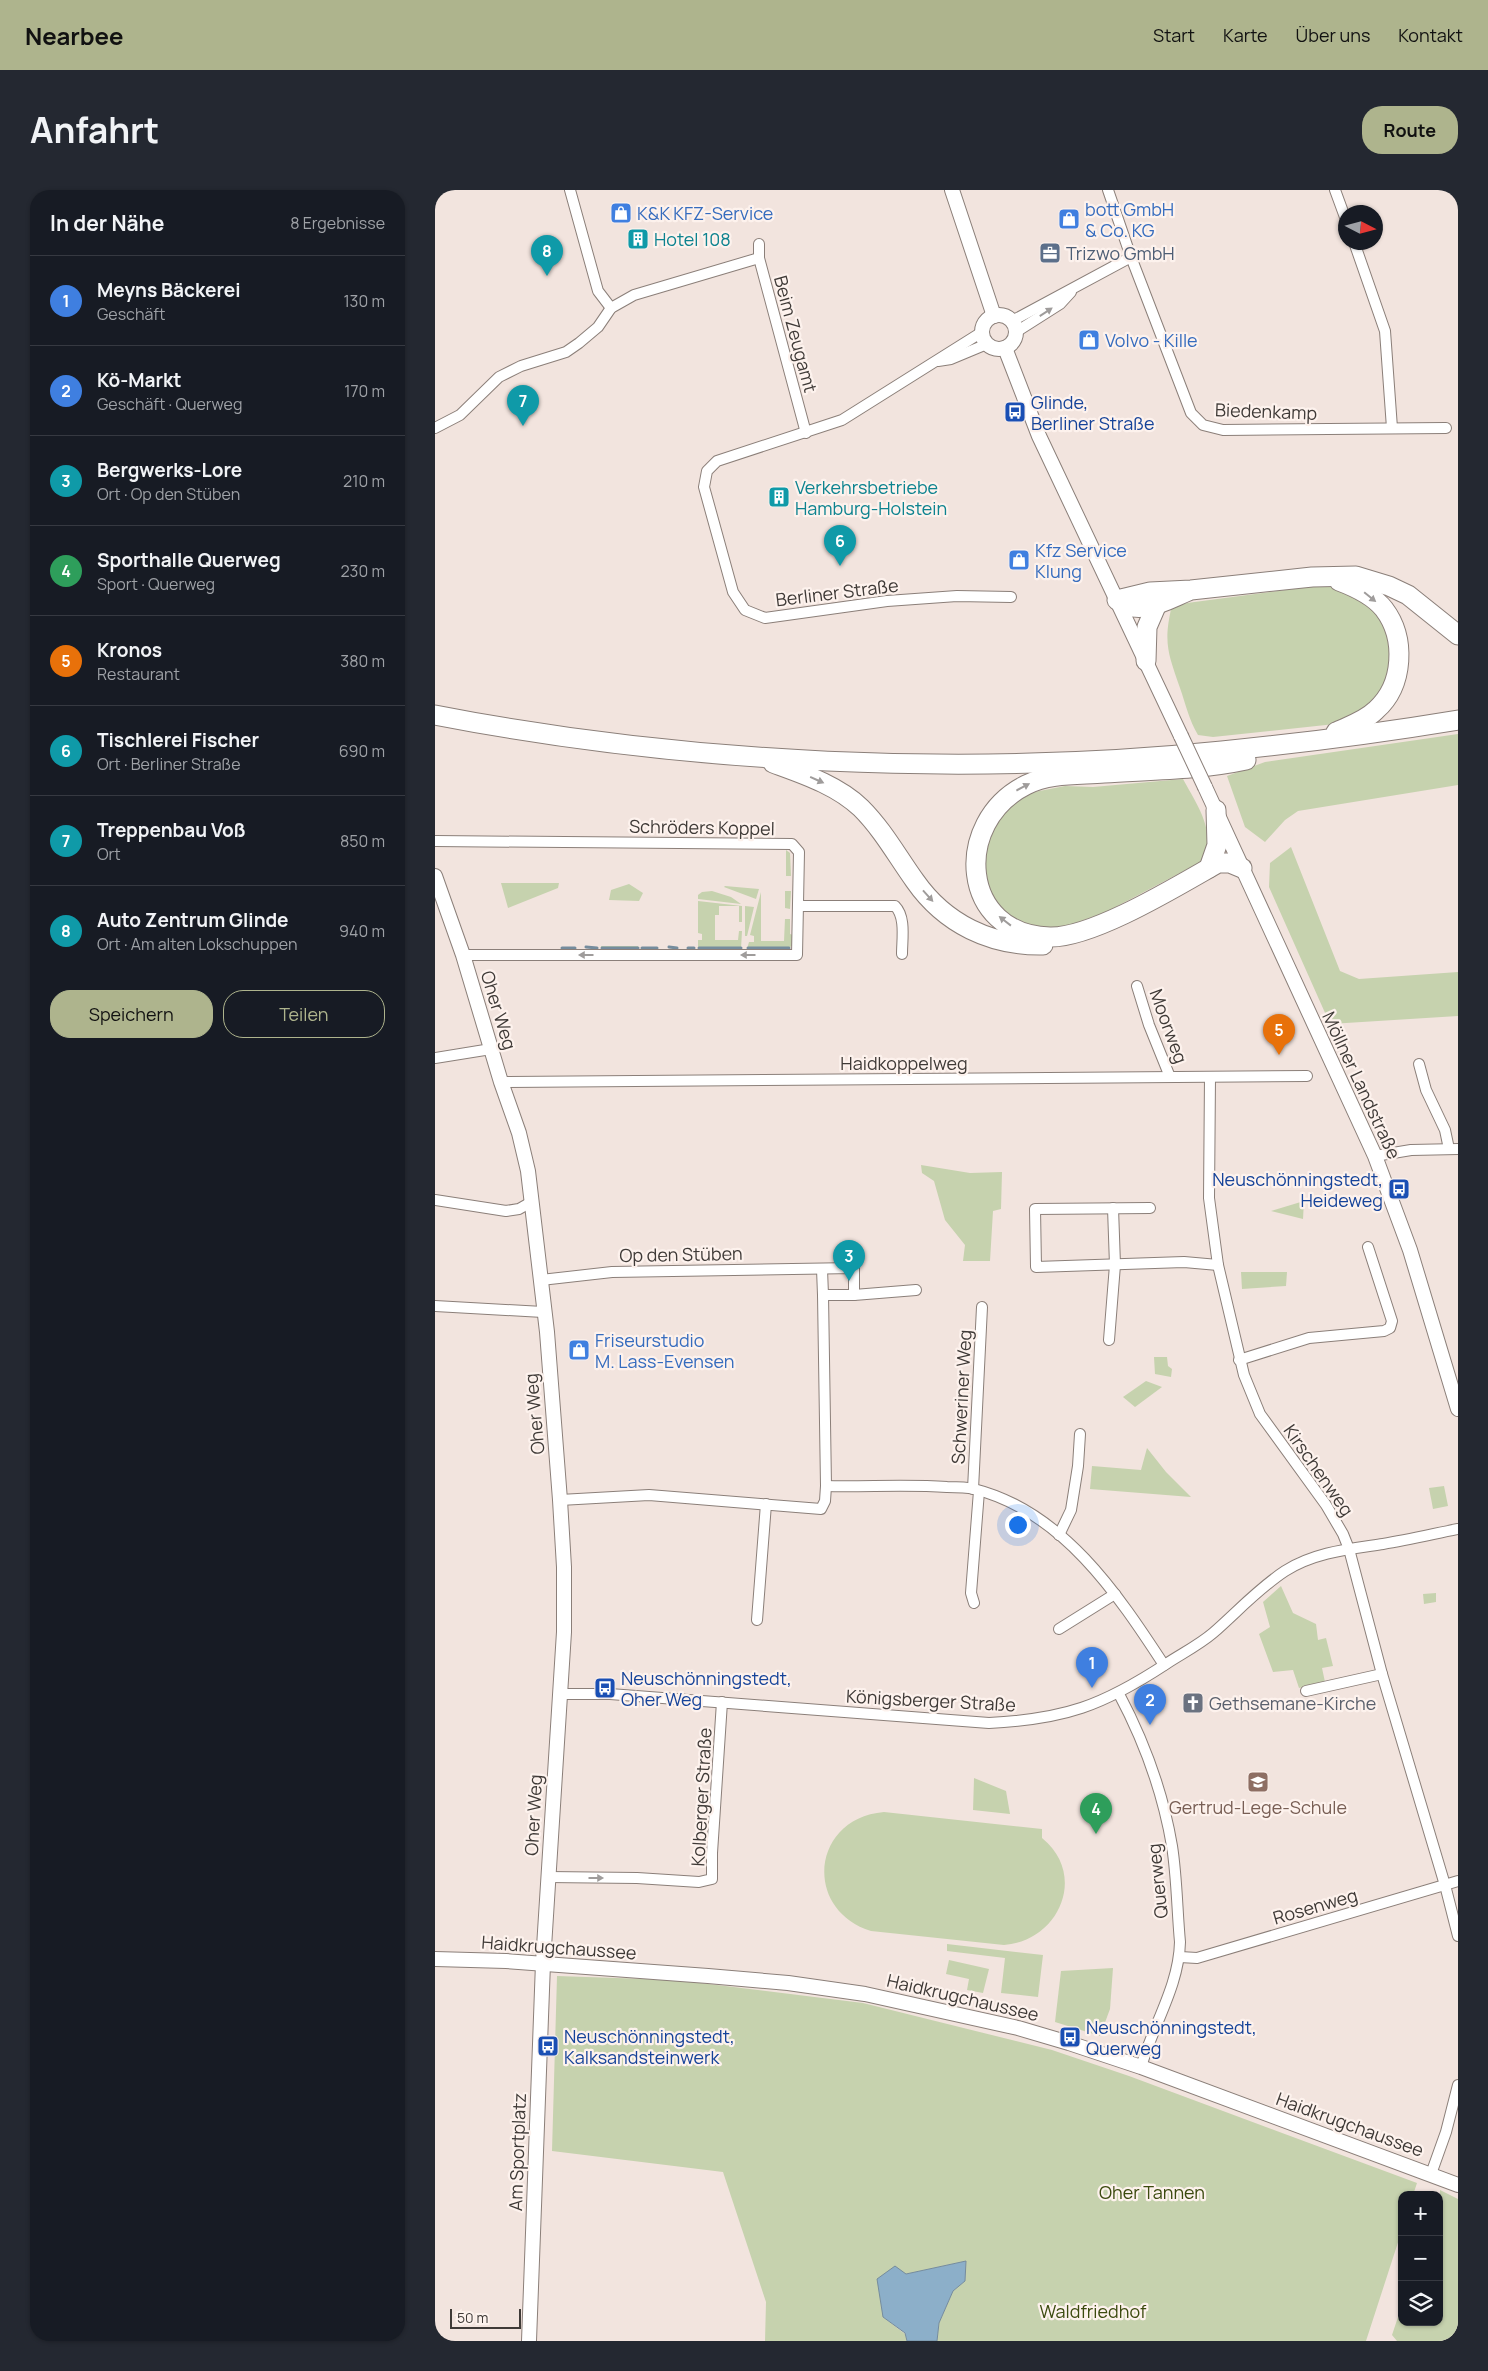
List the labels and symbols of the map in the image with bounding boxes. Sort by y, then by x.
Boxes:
place label: bott GmbH & Co. KG [1085,197,1174,242]
shop icon: K&K KFZ-Service [609,201,633,225]
place label: K&K KFZ-Service [637,201,773,225]
north arrow [1338,205,1383,250]
shop icon: bott GmbH & Co. KG [1057,207,1081,231]
building icon: Hotel 108 [626,227,650,251]
place label: Hotel 108 [654,227,731,251]
pin: 8 [531,235,563,276]
office icon: Trizwo GmbH [1038,241,1062,265]
place label: Trizwo GmbH [1066,241,1175,265]
street label: Beim Zeugamt [769,273,823,395]
one-way arrow [1040,307,1053,317]
shop icon: Volvo - Kille [1077,328,1101,352]
place label: Volvo - Kille [1105,328,1198,352]
pin: 7 [507,385,539,426]
place label: Glinde, Berliner Straße [1031,390,1154,435]
street label: Biedenkamp [1215,397,1317,425]
bus stop icon: Glinde, Berliner Straße [1003,400,1027,424]
place label: Verkehrsbetriebe Hamburg-Holstein [795,475,947,520]
building icon: Verkehrsbetriebe Hamburg-Holstein [767,485,791,509]
pin: 6 [824,525,856,566]
place label: Kfz Service Klung [1035,538,1127,583]
shop icon: Kfz Service Klung [1007,548,1031,572]
street label: Berliner Straße [774,573,900,611]
one-way arrow [1363,591,1376,602]
one-way arrow [810,777,824,785]
one-way arrow [1015,783,1030,791]
street label: Schröders Koppel [629,814,775,840]
one-way arrow [922,889,933,902]
one-way arrow [998,916,1011,927]
one-way arrow [577,951,593,959]
one-way arrow [740,951,756,959]
street label: Oher Weg [476,968,522,1052]
street label: Moorweg [1144,985,1194,1067]
street label: Möllner Landstraße [1317,1007,1407,1163]
pin: 5 [1263,1014,1295,1055]
street label: Haidkoppelweg [840,1051,968,1075]
place label: Neuschönningstedt, Heideweg [1212,1167,1383,1212]
bus stop icon: Neuschönningstedt, Heideweg [1387,1177,1411,1201]
pin: 3 [833,1240,865,1281]
street label: Op den Stüben [619,1241,743,1267]
place label: Friseurstudio M. Lass-Evensen [595,1328,734,1373]
street label: Schweriner Weg [945,1329,977,1465]
shop icon: Friseurstudio M. Lass-Evensen [567,1338,591,1362]
street label: Oher Weg [519,1372,549,1456]
street label: Kirschenweg [1279,1419,1359,1521]
your location [1005,1512,1031,1538]
pin: 1 [1076,1647,1108,1688]
place label: Neuschönningstedt, Oher Weg [621,1666,792,1711]
bus stop icon: Neuschönningstedt, Oher Weg [593,1676,617,1700]
street label: Königsberger Straße [846,1684,1016,1716]
pin: 2 [1134,1684,1166,1725]
church icon: Gethsemane-Kirche [1181,1691,1205,1715]
place label: Gethsemane-Kirche [1209,1691,1376,1715]
street label: Kolberger Straße [685,1727,717,1867]
school or university icon: Gertrud-Lege-Schule [1246,1770,1270,1794]
street label: Oher Weg [519,1774,547,1856]
pin: 4 [1080,1793,1112,1834]
place label: Gertrud-Lege-Schule [1169,1795,1347,1819]
street label: Querweg [1141,1842,1173,1920]
one-way arrow [589,1874,605,1882]
street label: Rosenweg [1270,1882,1360,1930]
street label: Haidkrugchaussee [481,1930,637,1964]
street label: Haidkrugchaussee [885,1968,1041,2026]
place label: Neuschönningstedt, Querweg [1086,2015,1257,2060]
place label: Neuschönningstedt, Kalksandsteinwerk [564,2024,735,2069]
bus stop icon: Neuschönningstedt, Querweg [1058,2025,1082,2049]
bus stop icon: Neuschönningstedt, Kalksandsteinwerk [536,2034,560,2058]
street label: Haidkrugchaussee [1273,2086,1427,2162]
street label: Am Sportplatz [503,2093,531,2211]
park label: Oher Tannen [1099,2180,1205,2204]
park label: Waldfriedhof [1040,2299,1147,2323]
scale bar [450,2306,521,2329]

